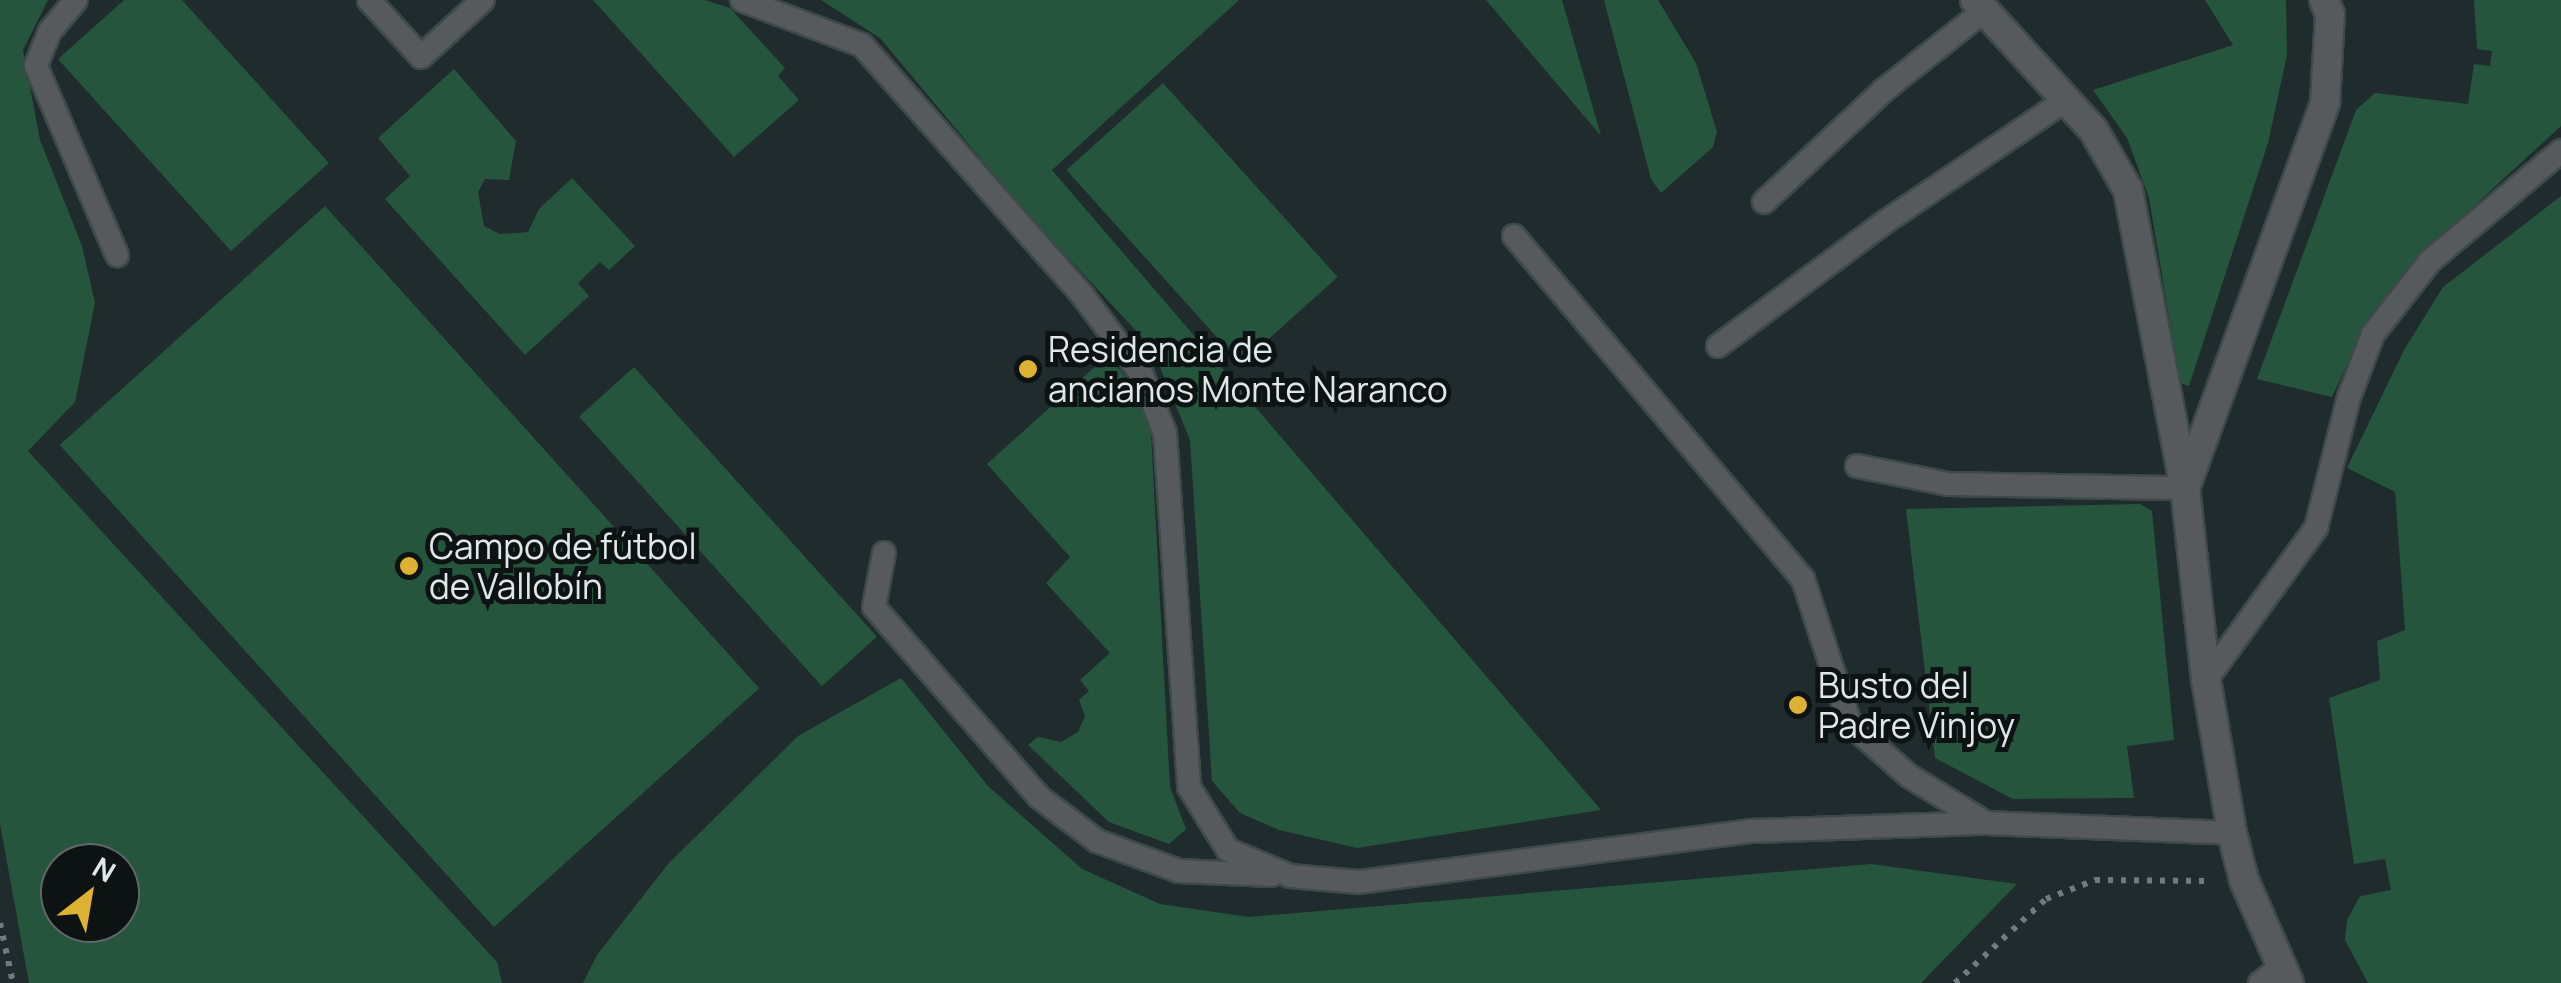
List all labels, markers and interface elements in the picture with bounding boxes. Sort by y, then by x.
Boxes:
place label: Residencia de ancianos Monte Naranco [1048,328,1448,410]
marker: Residencia de ancianos Monte Naranco [1017,358,1039,380]
place label: Campo de fútbol de Vallobín [429,525,697,607]
marker: Campo de fútbol de Vallobín [398,555,420,577]
place label: Busto del Padre Vinjoy [1818,664,2015,746]
marker: Busto del Padre Vinjoy [1787,694,1809,716]
north arrow [40,843,140,943]
text: N [86,848,123,890]

